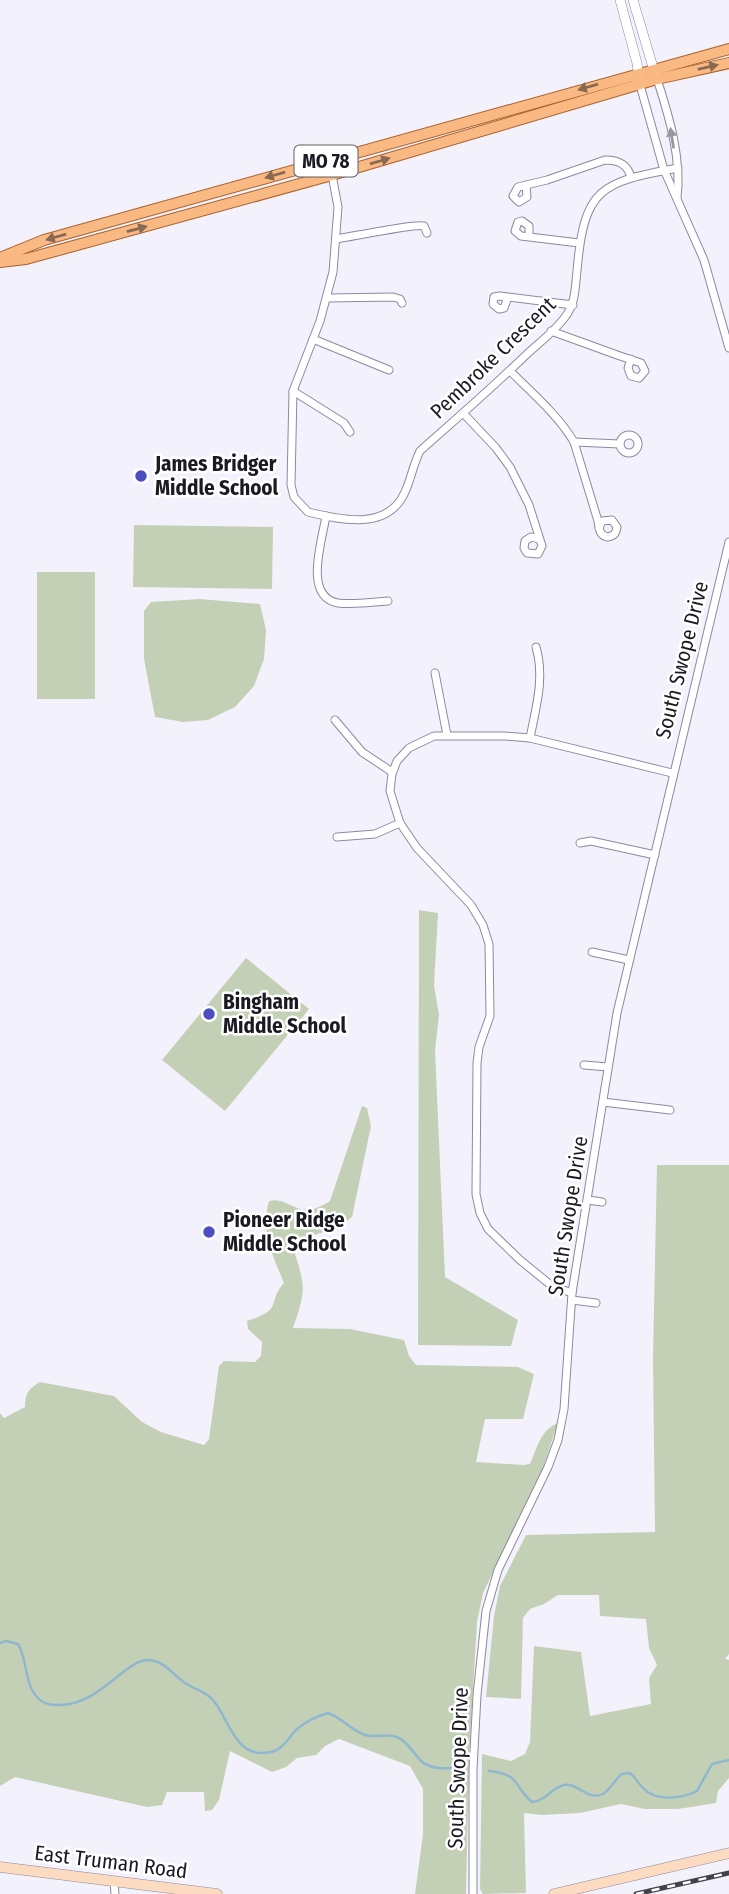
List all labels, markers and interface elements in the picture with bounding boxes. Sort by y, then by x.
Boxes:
one-way arrow [697,62,719,73]
one-way arrow [577,82,598,92]
one-way arrow [666,127,677,149]
road number: MO 78 [294,146,358,176]
one-way arrow [370,155,391,165]
one-way arrow [263,170,285,181]
one-way arrow [127,223,148,233]
one-way arrow [45,232,66,242]
street label: Pembroke Crescent [425,292,561,424]
place label: James Bridger Middle School [154,451,279,501]
marker: James Bridger Middle School [133,468,149,484]
street label: South Swope Drive [650,579,714,741]
place label: Bingham Middle School [223,989,347,1039]
marker: Bingham Middle School [201,1006,217,1022]
street label: South Swope Drive [543,1134,593,1298]
place label: Pioneer Ridge Middle School [223,1207,347,1257]
marker: Pioneer Ridge Middle School [201,1224,217,1240]
street label: South Swope Drive [442,1687,474,1849]
street label: East Truman Road [33,1840,189,1884]

